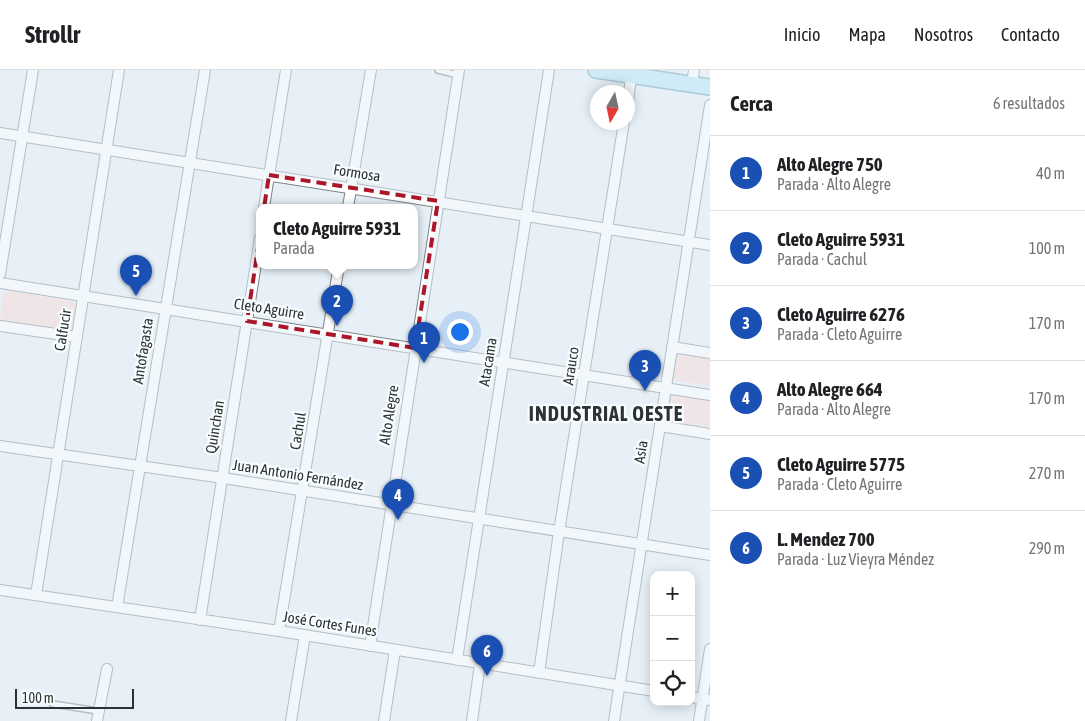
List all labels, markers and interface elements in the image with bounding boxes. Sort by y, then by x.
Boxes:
text: Strollr [25,21,80,48]
text: Inicio [784,24,820,45]
text: Mapa [848,24,886,45]
text: Nosotros [914,24,973,45]
text: Contacto [1001,24,1060,45]
north arrow [590,85,635,130]
text: Cerca [730,91,773,115]
text: 6 resultados [993,94,1065,112]
text: Alto Alegre 750 [777,153,883,175]
street label: Formosa [332,160,382,185]
text: 1 [742,164,750,182]
text: 40 m [1036,164,1065,182]
text: Parada · Alto Alegre [777,175,891,193]
popup [256,204,418,269]
text: Cleto Aguirre 5931 [273,217,401,239]
text: Cleto Aguirre 5931 [777,228,905,250]
text: Parada [273,239,315,257]
text: 2 [742,239,750,257]
text: 100 m [1029,239,1065,257]
text: Parada · Cachul [777,250,867,268]
pin: 5 [120,255,152,296]
pin: 2 [321,285,353,326]
street label: Cleto Aguirre [233,295,306,322]
text: Cleto Aguirre 6276 [777,303,905,325]
street label: Calfucir [51,307,74,352]
text: 3 [742,314,750,332]
text: 170 m [1029,314,1065,332]
street label: Antofagasta [129,317,156,385]
your location [447,319,473,345]
pin: 1 [408,322,440,363]
text: Parada · Cleto Aguirre [777,325,902,343]
street label: Atacama [475,336,500,387]
street label: Arauco [559,346,582,386]
pin: 3 [629,350,661,391]
text: Alto Alegre 664 [777,378,883,400]
street label: Alto Alegre [375,384,402,446]
text: 4 [742,389,750,407]
text: 170 m [1029,389,1065,407]
street label: Quinchan [202,399,227,455]
text: Parada · Alto Alegre [777,400,891,418]
district label: INDUSTRIAL OESTE [529,402,683,425]
street label: Cachul [286,411,309,451]
street label: Asia [630,439,651,465]
text: Cleto Aguirre 5775 [777,453,905,475]
street label: Juan Antonio Fernández [232,456,365,493]
text: 5 [742,464,750,482]
text: 270 m [1029,464,1065,482]
text: Parada · Cleto Aguirre [777,475,902,493]
pin: 4 [382,479,414,520]
text: L. Mendez 700 [777,528,875,550]
text: 6 [742,539,750,557]
text: 290 m [1029,539,1065,557]
text: Parada · Luz Vieyra Méndez [777,550,934,568]
map controls [650,571,695,706]
button: + [650,571,695,616]
street label: José Cortes Funes [282,608,378,639]
button: − [650,616,695,661]
pin: 6 [471,635,503,676]
button: locate [650,661,695,706]
scale bar [15,686,134,709]
text: 100 m [22,690,54,706]

